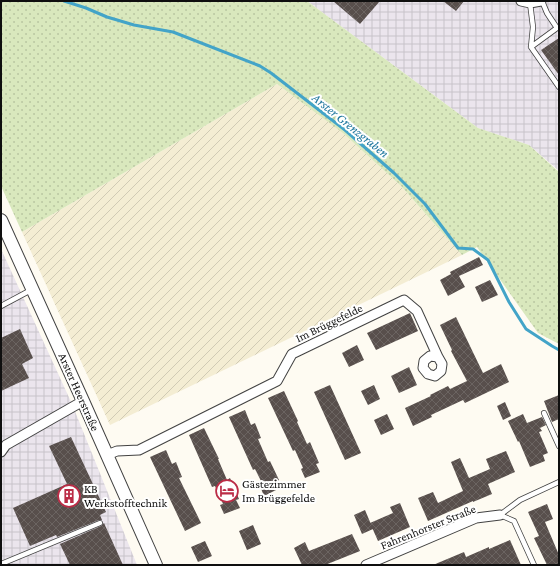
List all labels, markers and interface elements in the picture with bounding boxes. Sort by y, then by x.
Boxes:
water label: Arster Grenzgraben [309,89,392,161]
street label: Im Brüggefelde [293,301,365,345]
street label: Arster Heerstraße [55,351,103,433]
place label: Gästezimmer Im Brüggefelde [242,477,315,505]
hotel icon: Gästezimmer Im Brüggefelde [214,478,240,504]
place label: KB Werkstofftechnik [84,482,167,510]
building icon: KB Werkstofftechnik [56,483,82,509]
street label: Fahrenhorster Straße [378,502,478,552]

